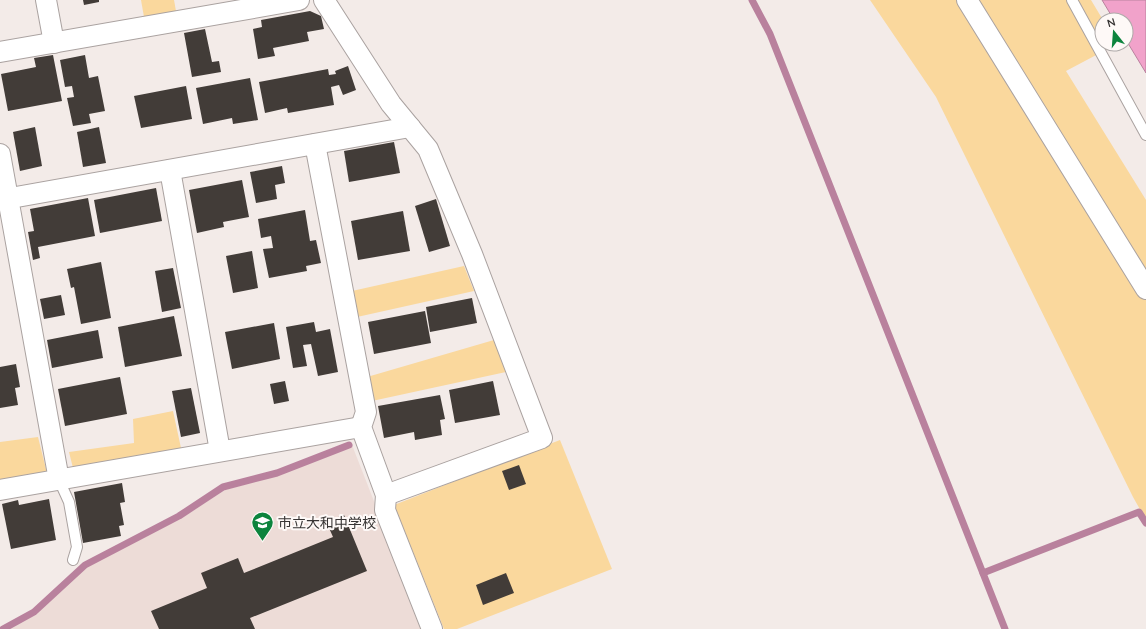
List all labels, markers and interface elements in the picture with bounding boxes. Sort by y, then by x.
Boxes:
north arrow [1094,12,1134,52]
text: N [1105,15,1117,30]
school or university icon: 市立大和中学校 [249,510,275,543]
place label: 市立大和中学校 [278,514,376,532]

